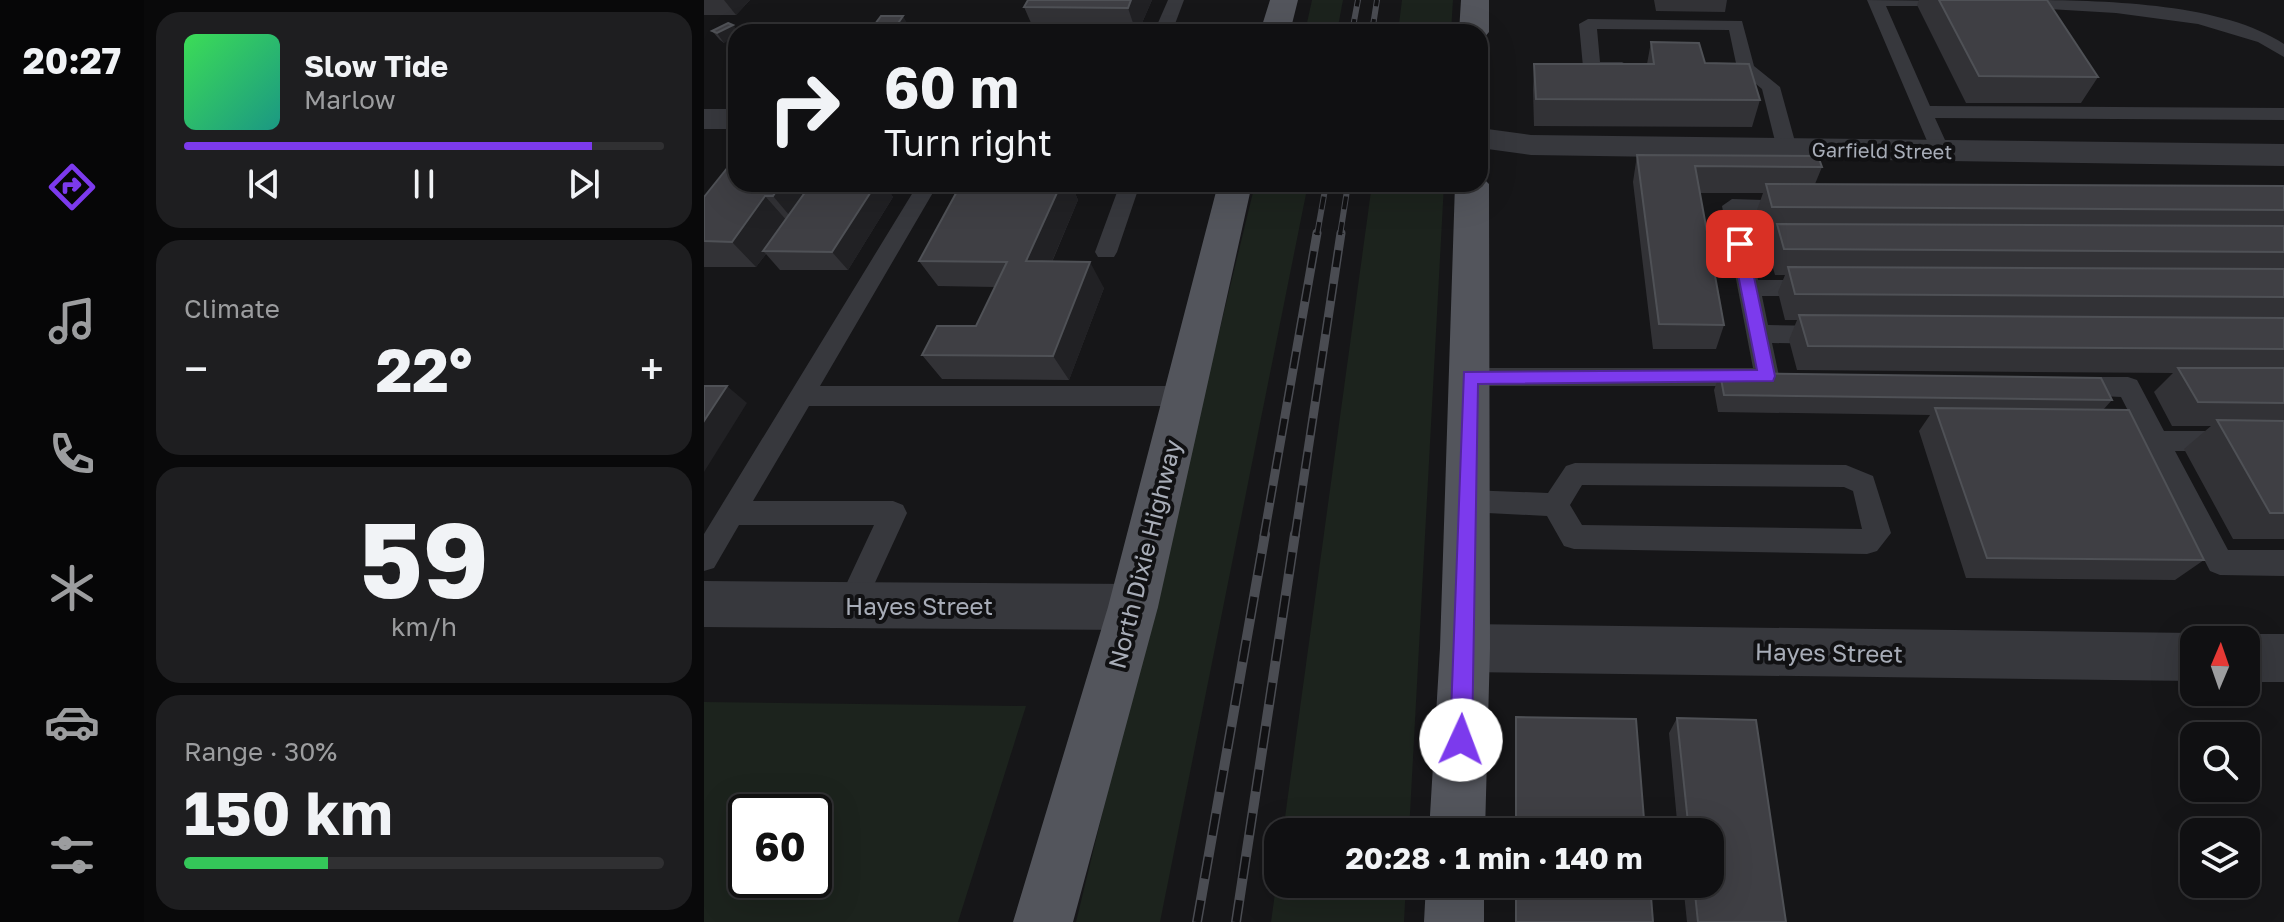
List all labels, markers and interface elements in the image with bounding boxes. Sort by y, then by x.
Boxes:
text: 20:27 [23,39,121,82]
text: Slow Tide [304,48,448,84]
text: 60 m [884,53,1019,120]
icon: right [752,56,856,160]
text: Marlow [304,84,396,115]
text: Turn right [884,121,1052,164]
street label: Garfield Street [1812,137,1952,163]
icon: directions [44,159,100,215]
icon: previous [242,162,286,206]
icon: pause [402,162,446,206]
icon: next [562,162,606,206]
pin [1706,210,1774,278]
icon: arrive [1718,222,1762,266]
icon: music [44,293,100,349]
text: Climate [184,293,280,324]
text: 22° [376,333,472,405]
text: − [184,342,208,395]
text: + [640,342,664,395]
icon: phone [44,426,100,482]
street label: North Dixie Highway [1101,436,1187,672]
text: 59 [359,496,489,621]
icon: climate [44,560,100,616]
street label: Hayes Street [845,591,993,620]
text: km/h [391,611,457,642]
north arrow [2180,626,2260,706]
map controls [2180,626,2260,898]
street label: Hayes Street [1755,636,1903,668]
icon: car [44,694,100,750]
position arrow [1419,698,1503,782]
button: search [2180,722,2260,802]
text: Range · 30% [184,736,337,767]
text: 150 km [184,776,393,848]
speed limit sign: 60 [728,794,832,898]
button: layers [2180,818,2260,898]
icon: filters [44,827,100,883]
text: 20:28 · 1 min · 140 m [1345,840,1643,876]

